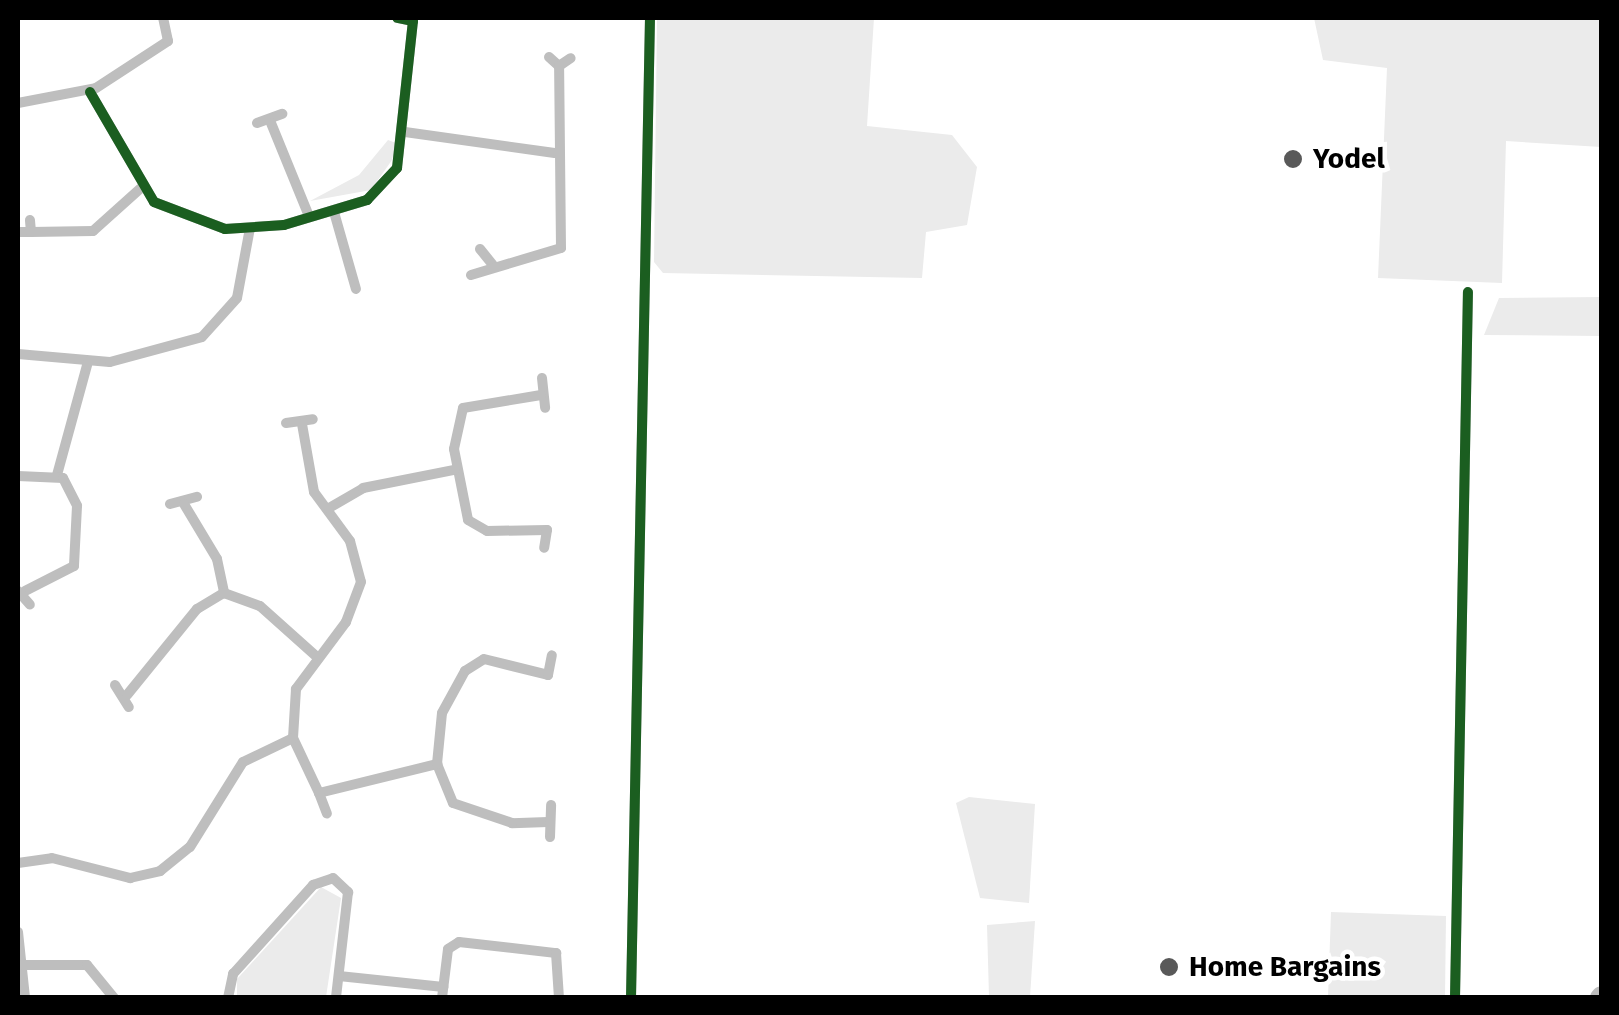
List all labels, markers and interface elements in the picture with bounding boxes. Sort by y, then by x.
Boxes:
place label: Yodel [1313,142,1385,176]
marker: Yodel [1282,148,1304,170]
place label: Home Bargains [1189,950,1381,984]
marker: Home Bargains [1158,956,1180,978]

